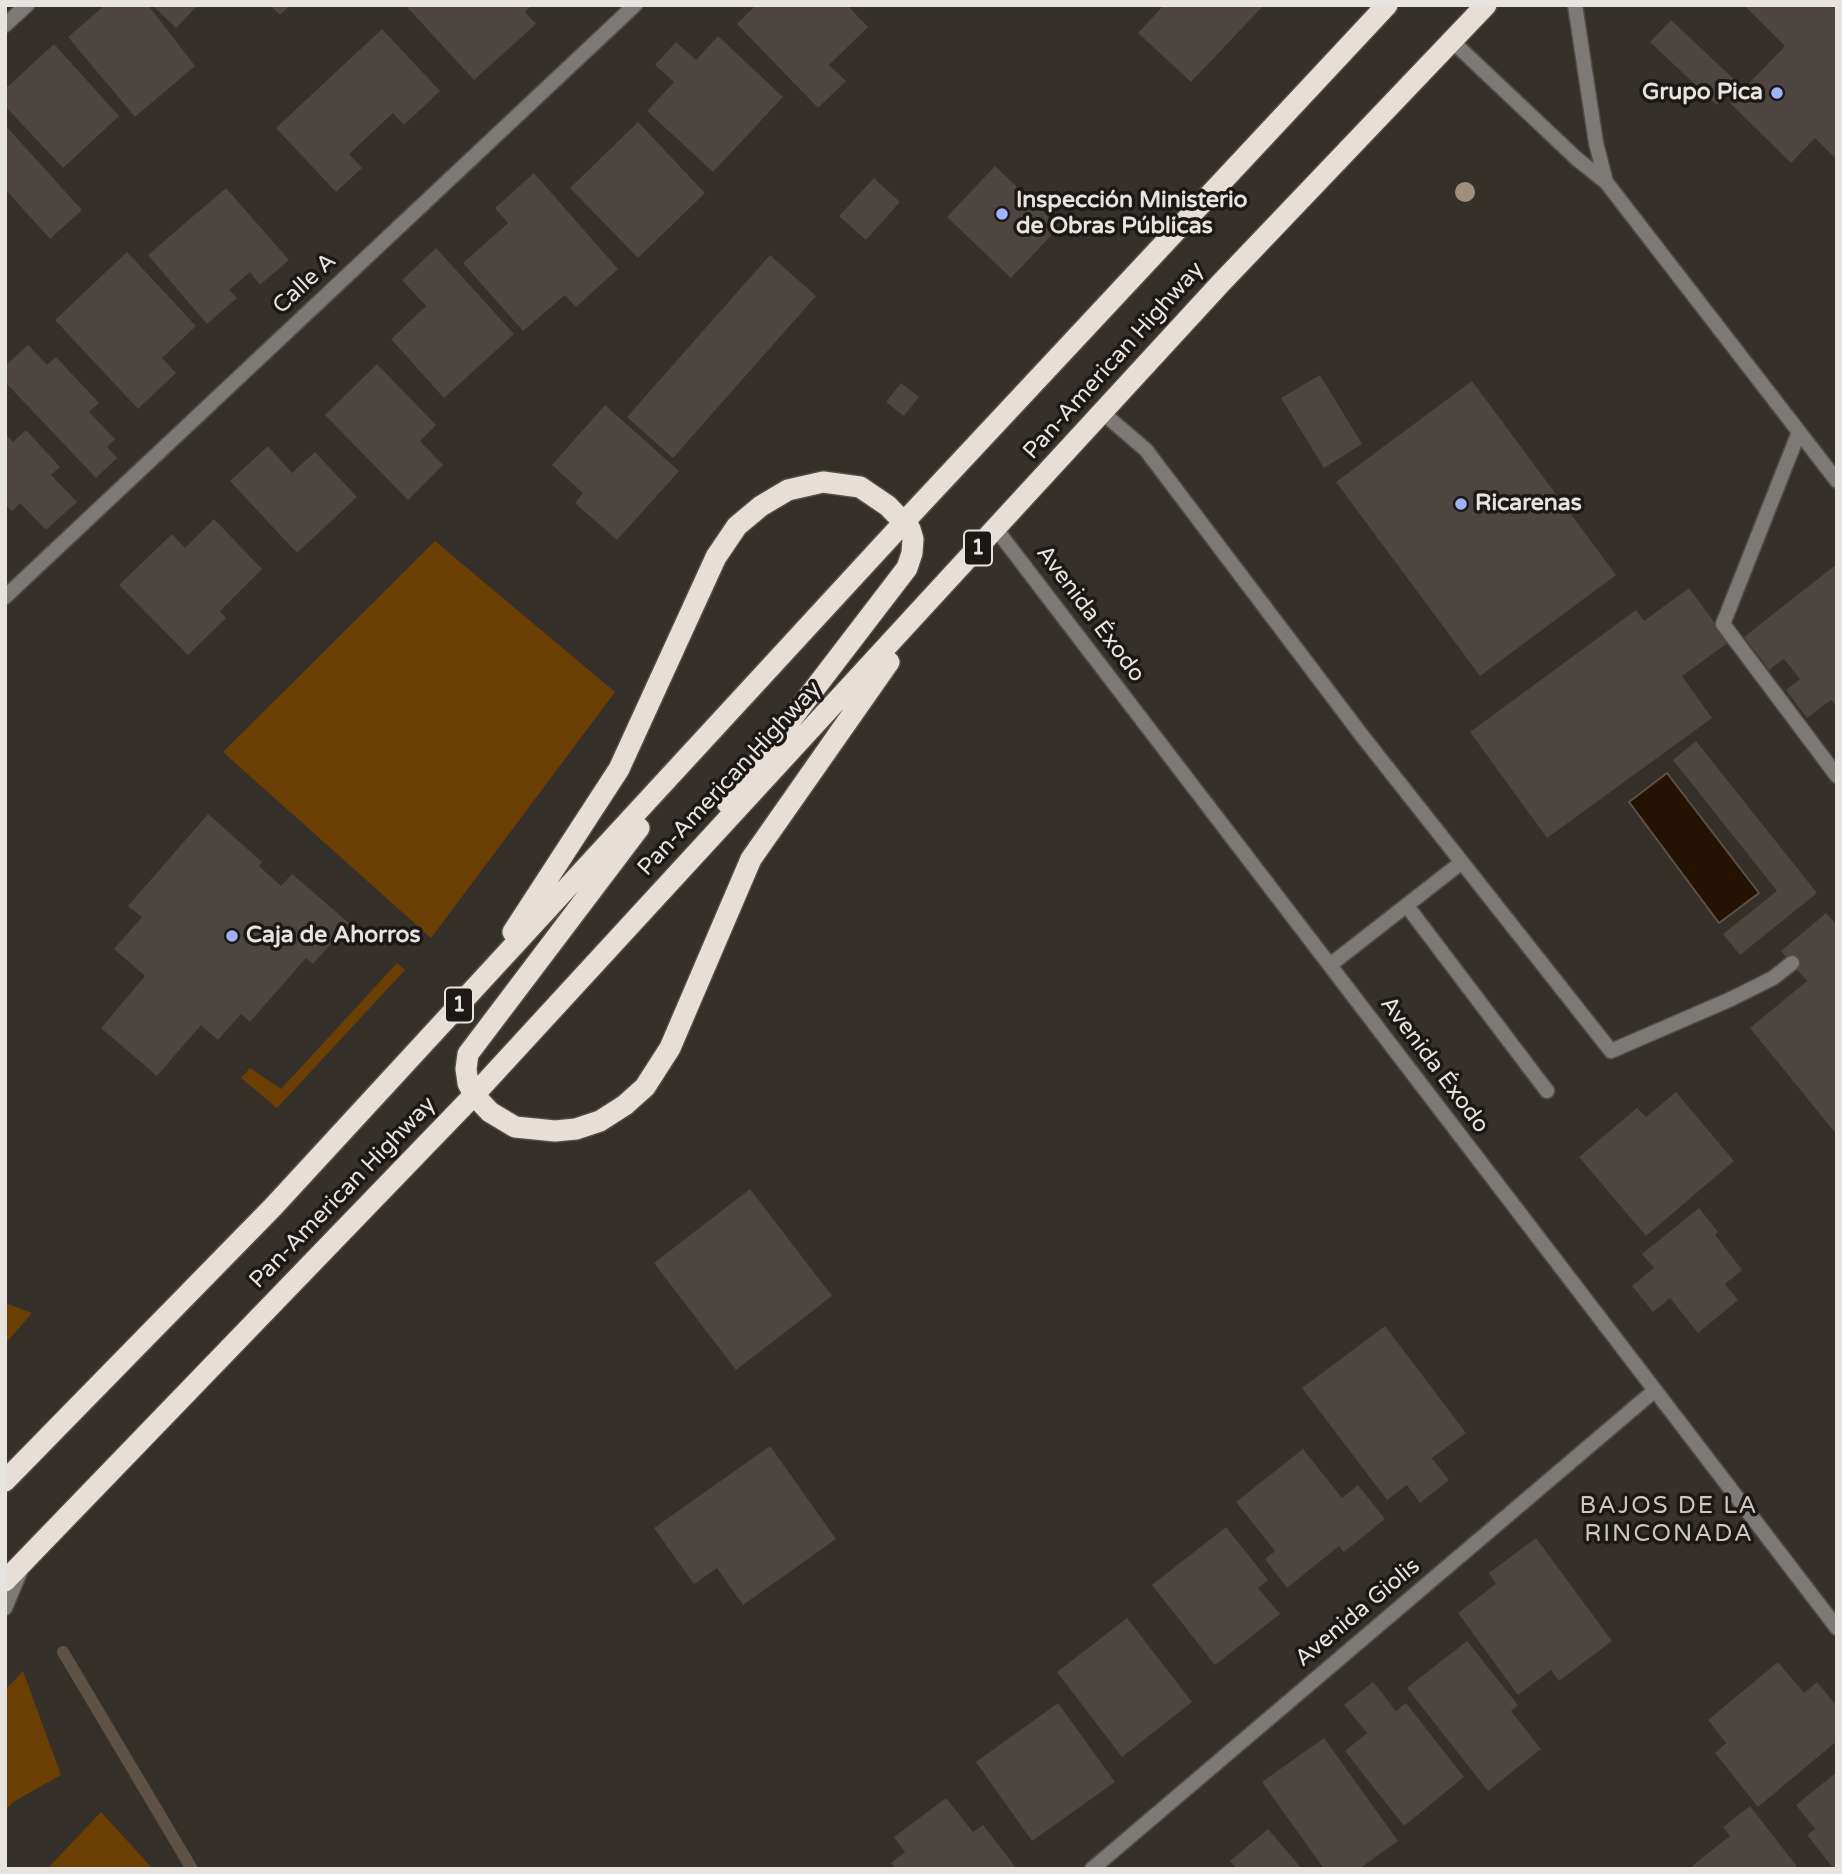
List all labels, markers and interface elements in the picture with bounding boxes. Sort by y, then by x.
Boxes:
place label: Grupo Pica [1642,79,1763,107]
marker: Grupo Pica [1769,85,1785,101]
place label: Inspección Ministerio de Obras Públicas [1016,187,1248,241]
marker: Inspección Ministerio de Obras Públicas [994,206,1010,222]
street label: Calle A [268,248,342,320]
street label: Pan-American Highway [1018,257,1210,465]
place label: Ricarenas [1475,490,1582,518]
marker: Ricarenas [1453,496,1469,512]
road number: 1 [964,530,992,566]
street label: Avenida Éxodo [1030,540,1150,688]
street label: Pan-American Highway [633,676,827,882]
place label: Caja de Ahorros [246,922,420,950]
marker: Caja de Ahorros [224,928,240,944]
road number: 1 [445,988,473,1023]
street label: Avenida Éxodo [1374,991,1494,1139]
street label: Pan-American Highway [244,1091,442,1295]
district label: BAJOS DE LA RINCONADA [1581,1493,1757,1549]
street label: Avenida Giolis [1290,1553,1426,1673]

